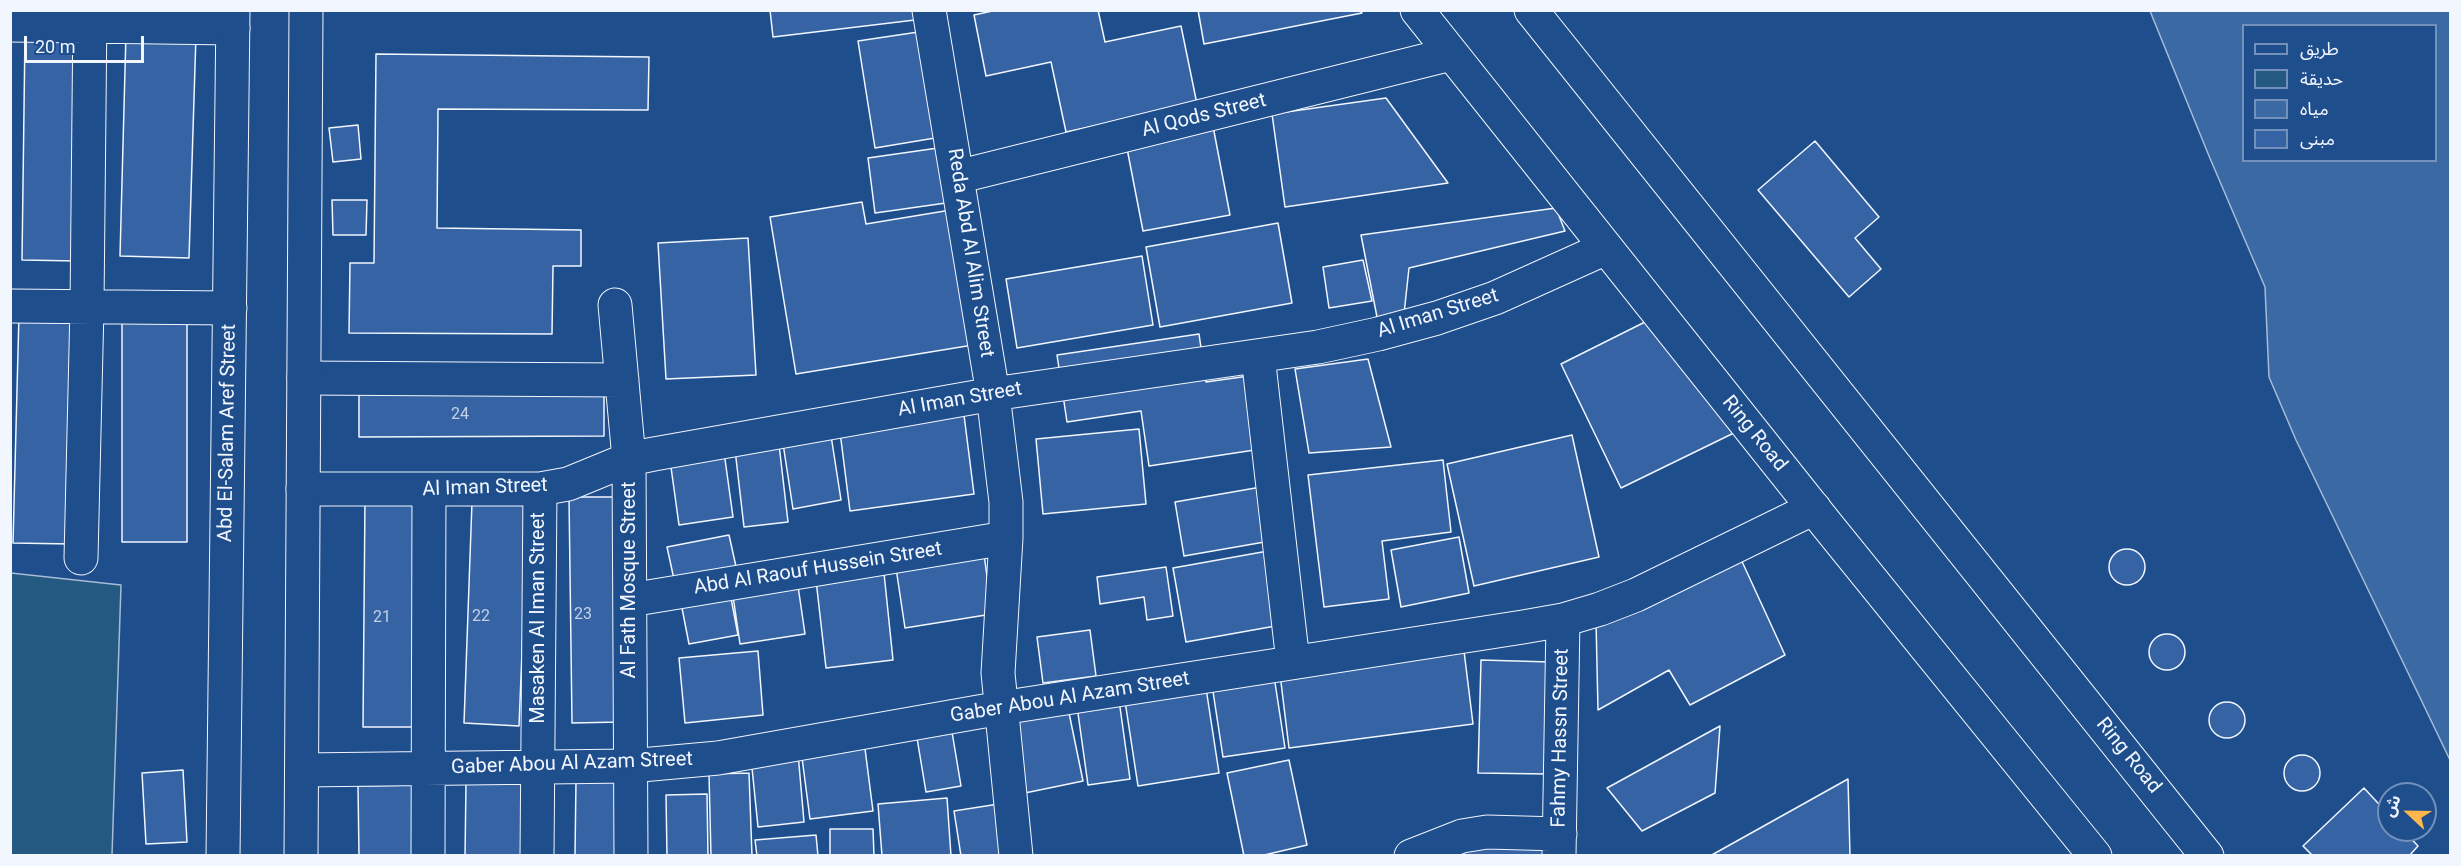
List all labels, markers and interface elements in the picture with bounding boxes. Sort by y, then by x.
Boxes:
scale bar [27,24,147,62]
legend [2242,24,2437,162]
text: 20 m [35,36,75,57]
text: طريق [2300,38,2339,59]
text: حديقة [2300,68,2343,89]
street label: Al Qods Street [1139,89,1269,143]
text: مياه [2300,98,2329,119]
text: مبنى [2300,128,2335,149]
street label: Reda Abd Al Alim Street [942,147,998,359]
street label: Al Iman Street [1374,284,1502,344]
street label: Abd El-Salam Aref Street [214,324,242,542]
street label: Al Iman Street [896,377,1024,423]
street label: Ring Road [1716,391,1792,477]
house number: 24 [451,405,469,425]
street label: Al Iman Street [422,474,548,502]
street label: Al Fath Mosque Street [618,482,642,678]
street label: Masaken Al Iman Street [527,512,551,724]
street label: Abd Al Raouf Hussein Street [692,538,944,600]
house number: 23 [574,605,592,625]
house number: 22 [472,607,490,627]
house number: 21 [373,608,391,628]
street label: Fahmy Hassn Street [1547,648,1575,828]
street label: Gaber Abou Al Azam Street [949,667,1191,729]
street label: Ring Road [2090,713,2166,799]
street label: Gaber Abou Al Azam Street [451,748,693,780]
north arrow [2377,782,2437,842]
text: ش [2379,792,2405,820]

